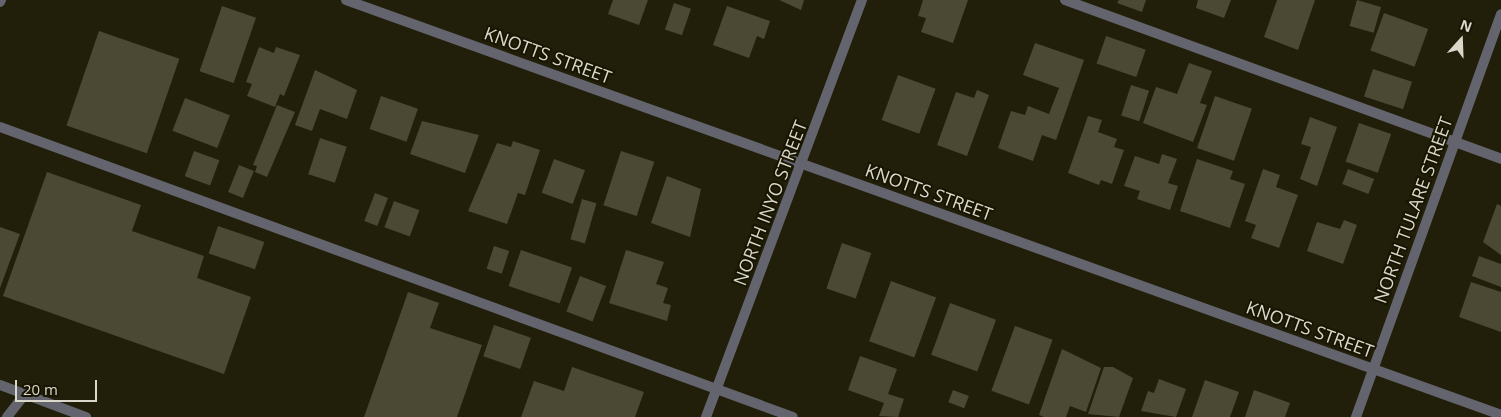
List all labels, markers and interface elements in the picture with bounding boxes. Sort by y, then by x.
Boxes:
north arrow [1436,15,1486,65]
text: N [1458,15,1475,36]
street label: KNOTTS STREET [481,22,615,88]
street label: NORTH TULARE STREET [1369,114,1457,306]
street label: NORTH INYO STREET [729,118,811,288]
street label: KNOTTS STREET [862,159,996,225]
street label: KNOTTS STREET [1243,296,1377,362]
scale bar [18,370,100,402]
text: 20 m [23,379,58,399]

